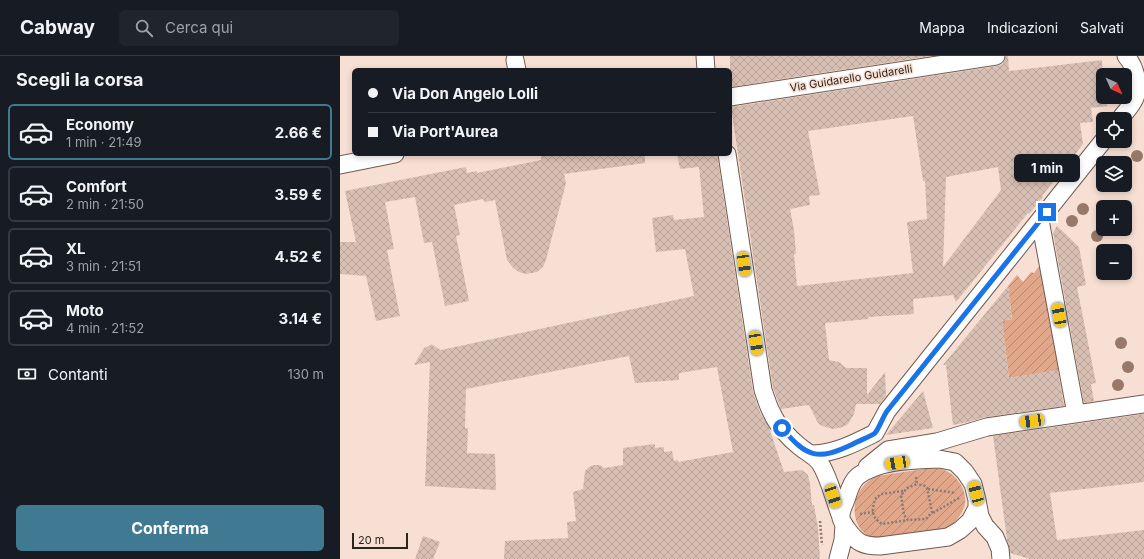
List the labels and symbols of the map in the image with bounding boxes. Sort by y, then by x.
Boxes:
street label: Via Guidarello Guidarelli [789,61,913,95]
north arrow [1096,68,1132,104]
callout: 1 min [1014,154,1080,182]
route end [1038,203,1056,221]
car [736,251,752,277]
car [1051,302,1067,328]
car [748,330,764,356]
car [1019,413,1045,429]
route start [773,419,791,437]
car [884,455,910,471]
car [967,480,985,506]
car [823,483,843,509]
scale bar [352,531,408,550]

